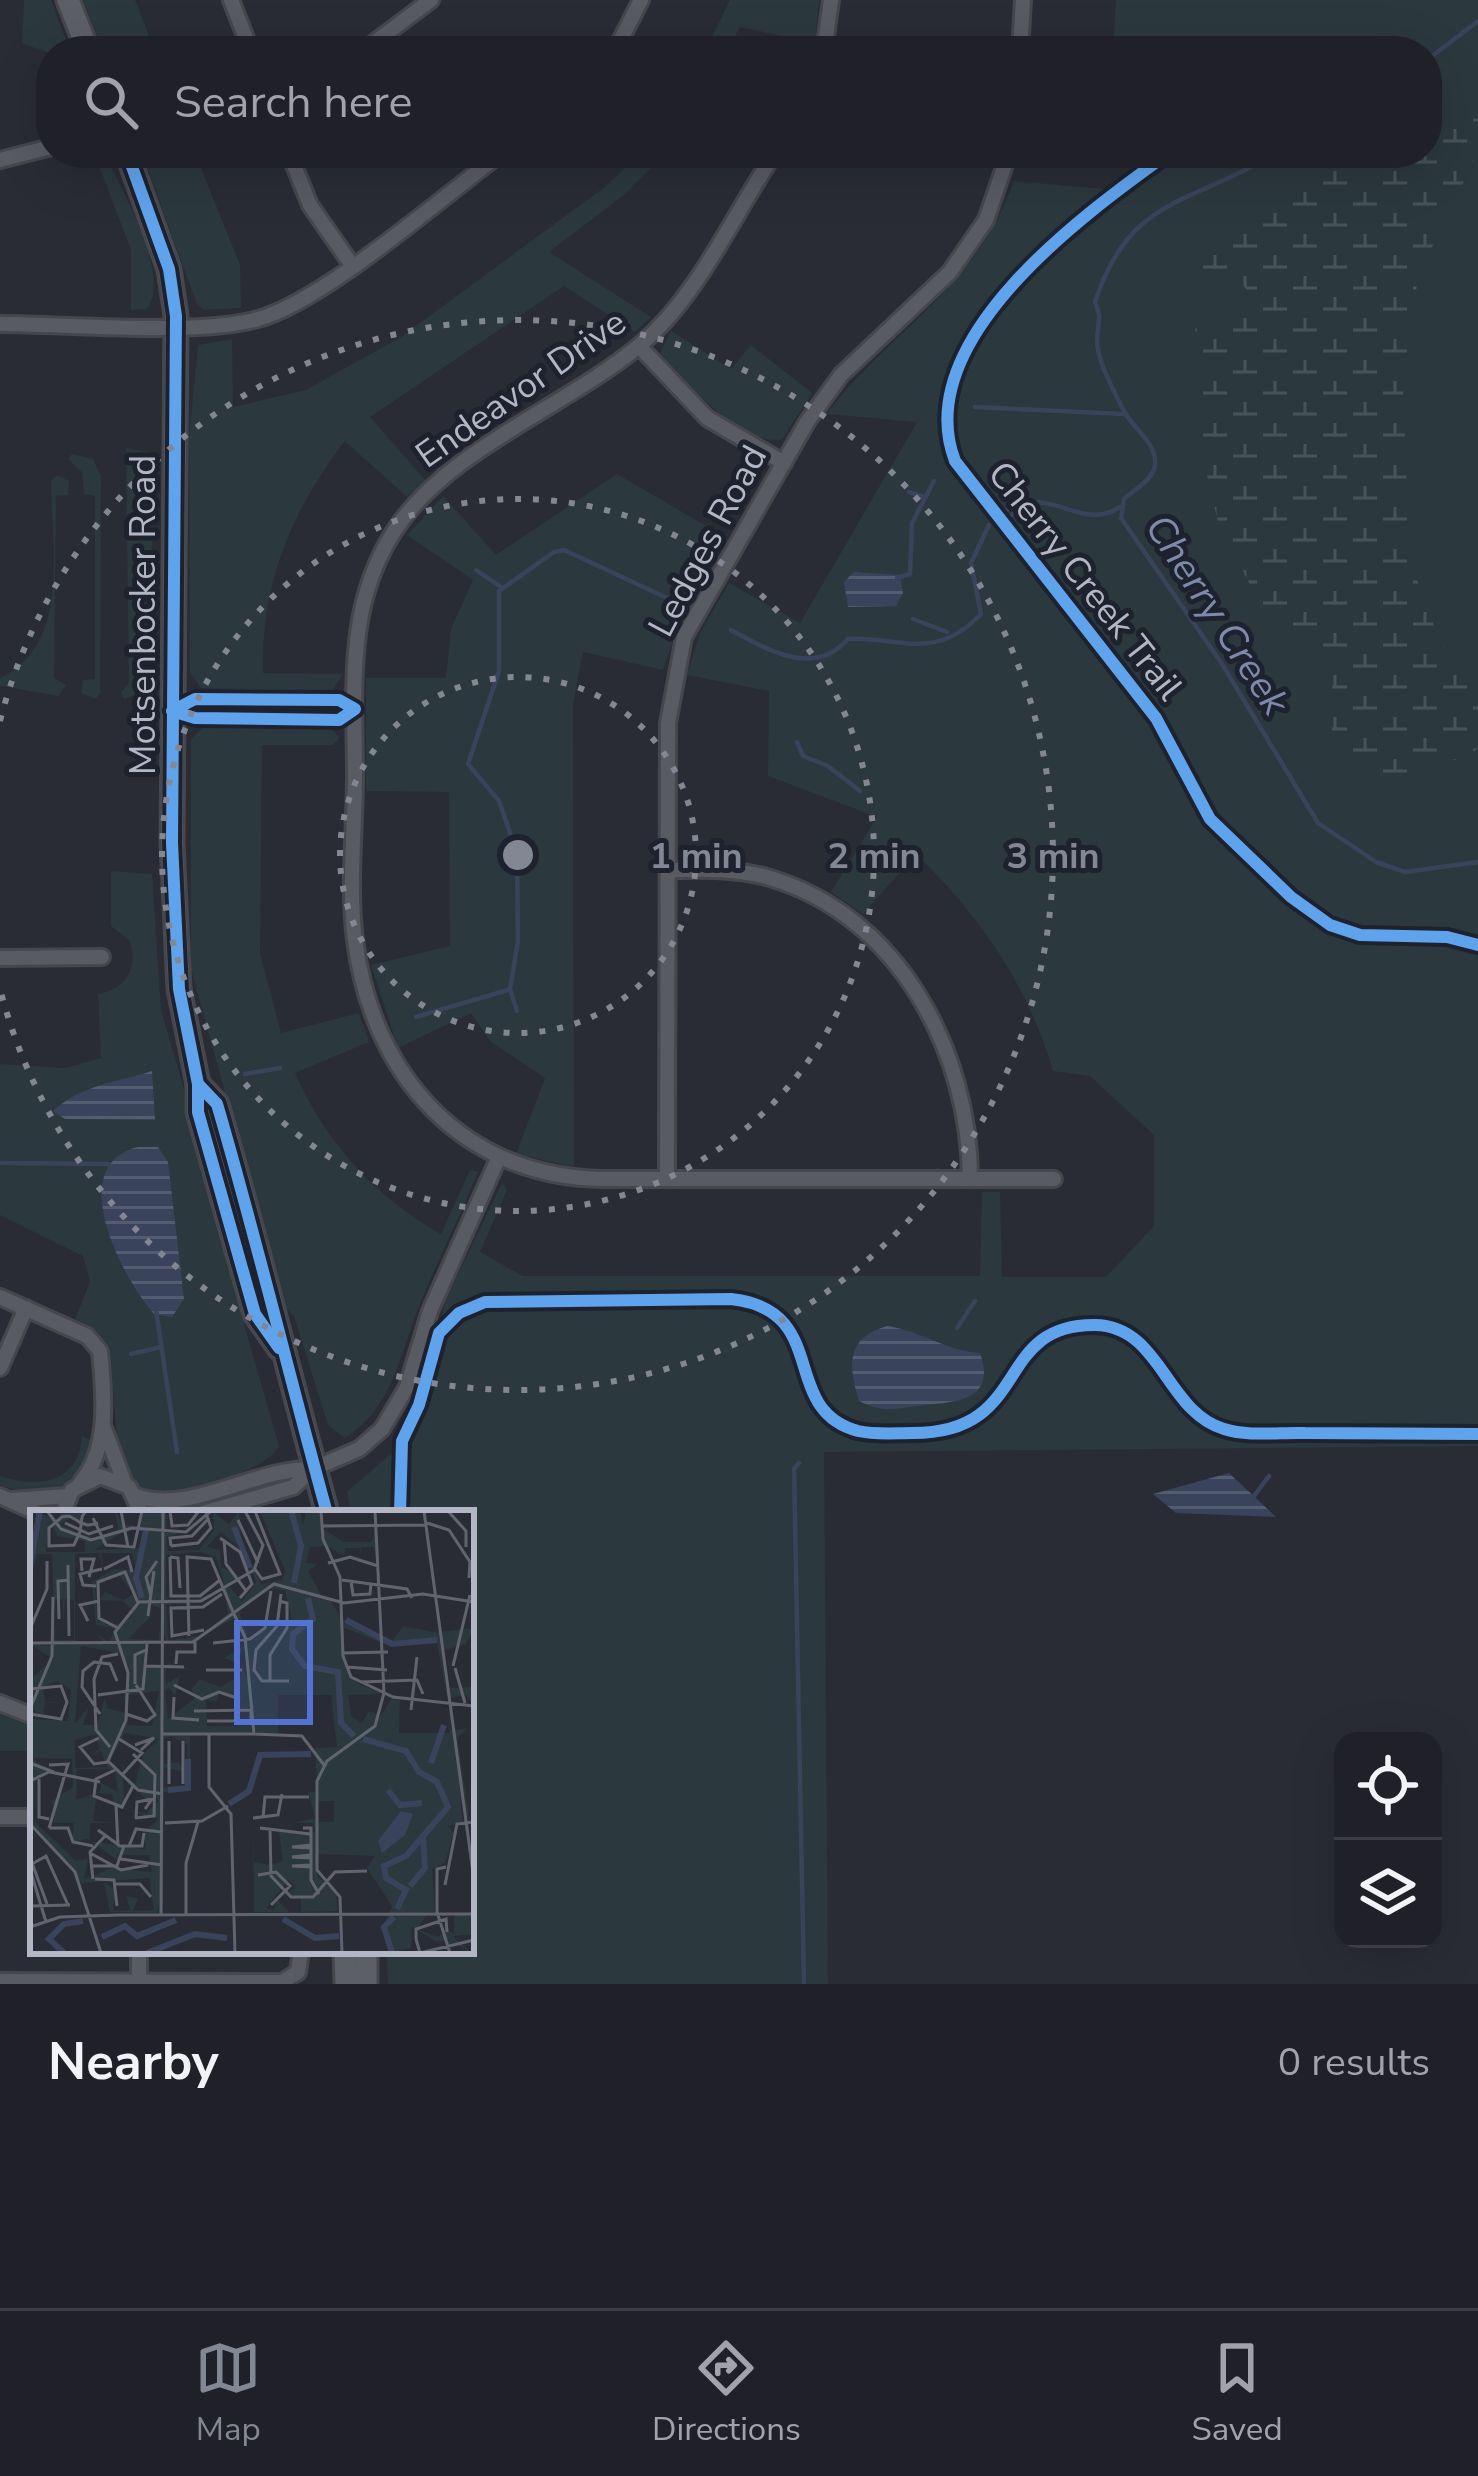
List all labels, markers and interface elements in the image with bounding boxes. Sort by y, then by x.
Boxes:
search box [36,36,1442,168]
icon: search [78,69,144,135]
text: Search here [174,72,413,133]
street label: Endeavor Drive [406,298,636,480]
street label: Ledges Road [637,437,779,645]
street label: Cherry Creek Trail [976,451,1194,711]
street label: Motsenbocker Road [119,455,168,775]
water label: Cherry Creek [1132,504,1302,727]
text: 1 min [649,832,743,881]
text: 2 min [827,832,921,881]
text: 3 min [1006,832,1100,881]
centre of rings [497,834,539,876]
inset map [30,1510,474,1954]
map controls [1334,1732,1442,1948]
button: locate [1334,1732,1442,1840]
button: layers [1334,1840,1442,1948]
text: Nearby [48,2027,219,2097]
text: 0 results [1278,2036,1430,2089]
tab: Map [195,2335,261,2452]
tab: Directions [652,2335,801,2452]
tab: Saved [1191,2335,1283,2452]

